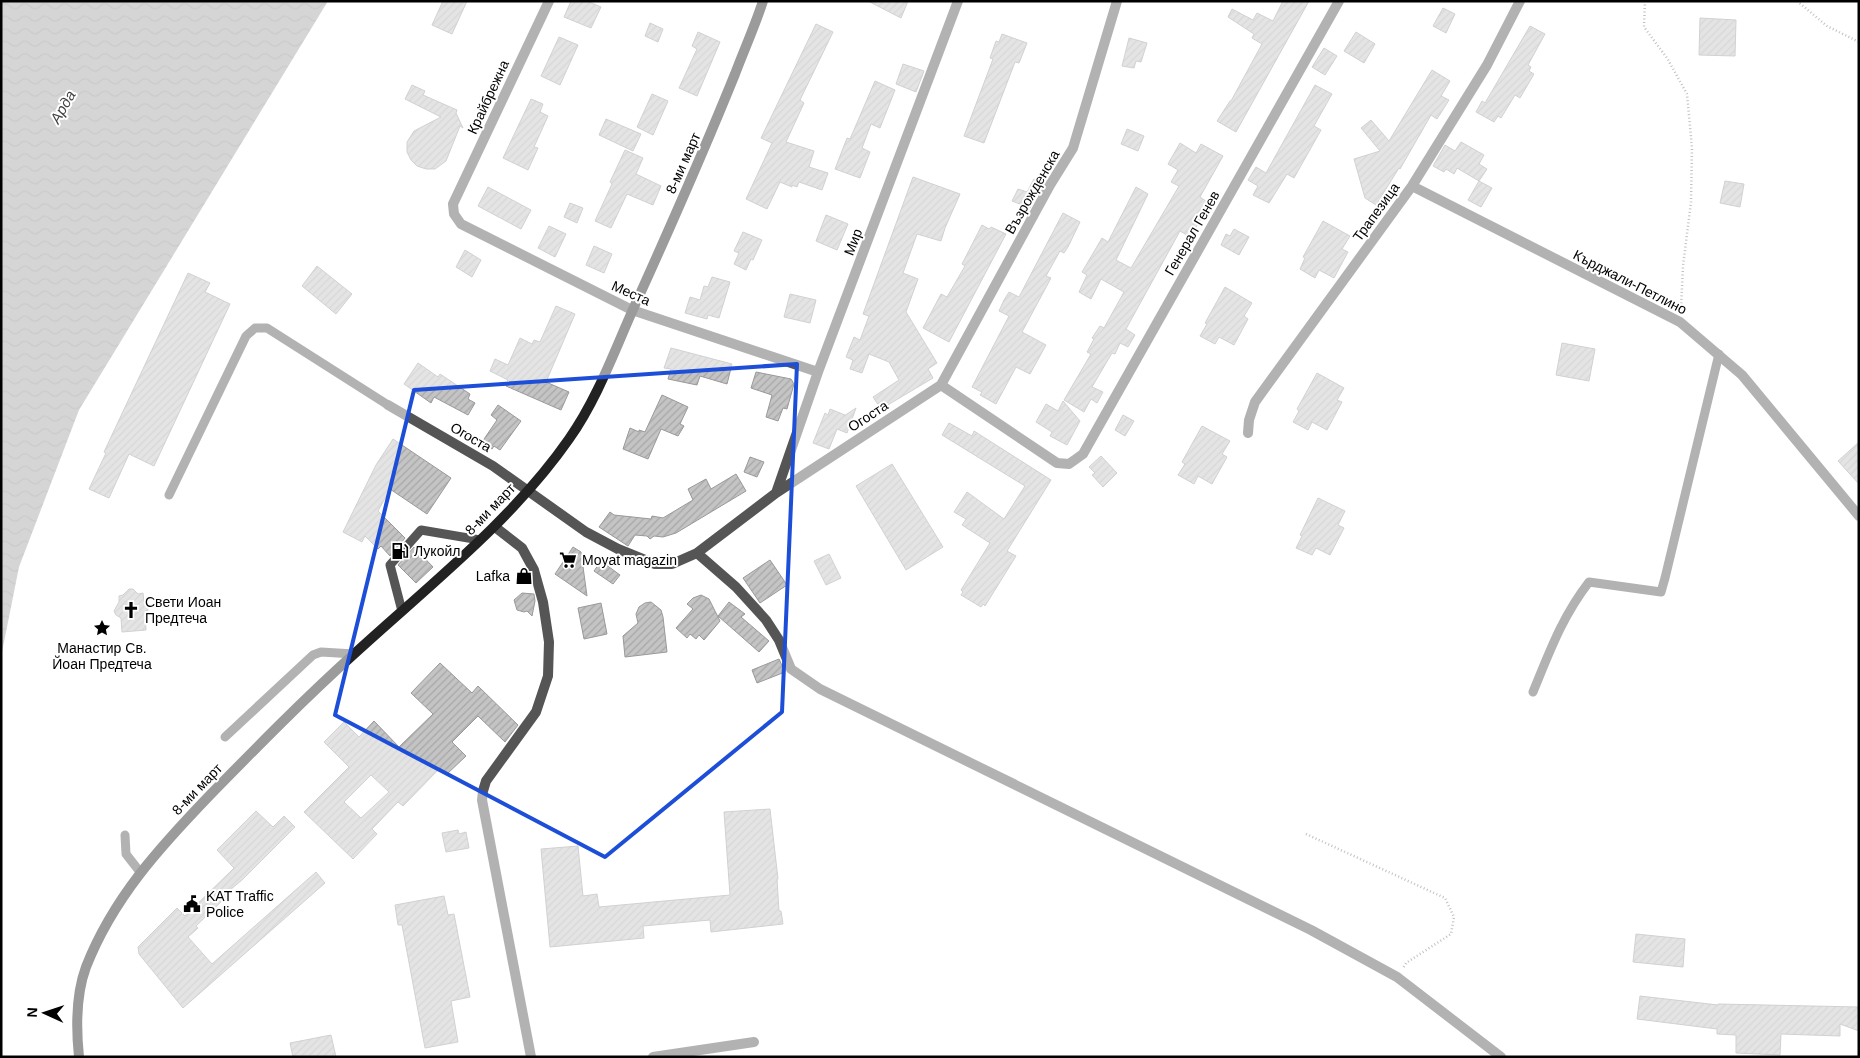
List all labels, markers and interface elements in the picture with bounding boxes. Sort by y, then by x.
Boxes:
street label: Крайбрежна [464,57,512,137]
water label: Арда [46,87,79,127]
street label: 8-ми март [662,129,704,196]
street label: Възрожденска [1002,147,1063,237]
street label: Трапезица [1349,179,1403,244]
street label: Генерал Генев [1161,188,1223,278]
street label: Мир [841,226,865,258]
street label: Кърджали-Петлино [1571,246,1690,318]
street label: Места [609,277,653,309]
street label: Огоста [845,397,891,435]
street label: Огоста [448,419,494,455]
street label: 8-ми март [462,480,519,538]
fuel station icon: Лукойл [390,541,410,561]
place label: Лукойл [414,543,460,559]
supermarket icon: Moyat magazin [558,550,578,570]
place label: Moyat magazin [582,552,677,568]
shop icon: Lafka [514,566,534,586]
place label: Lafka [476,568,510,584]
place label: Свети Иоан Предтеча [145,594,221,626]
church icon: Свети Иоан Предтеча [121,600,141,620]
place icon: Манастир Св. Йоан Предтеча [92,618,112,638]
place label: Манастир Св. Йоан Предтеча [52,640,152,672]
street label: 8-ми март [169,760,226,818]
place label: KAT Traffic Police [206,888,274,920]
public building icon: KAT Traffic Police [182,894,202,914]
north arrow [20,988,70,1038]
text: N [24,1007,40,1018]

